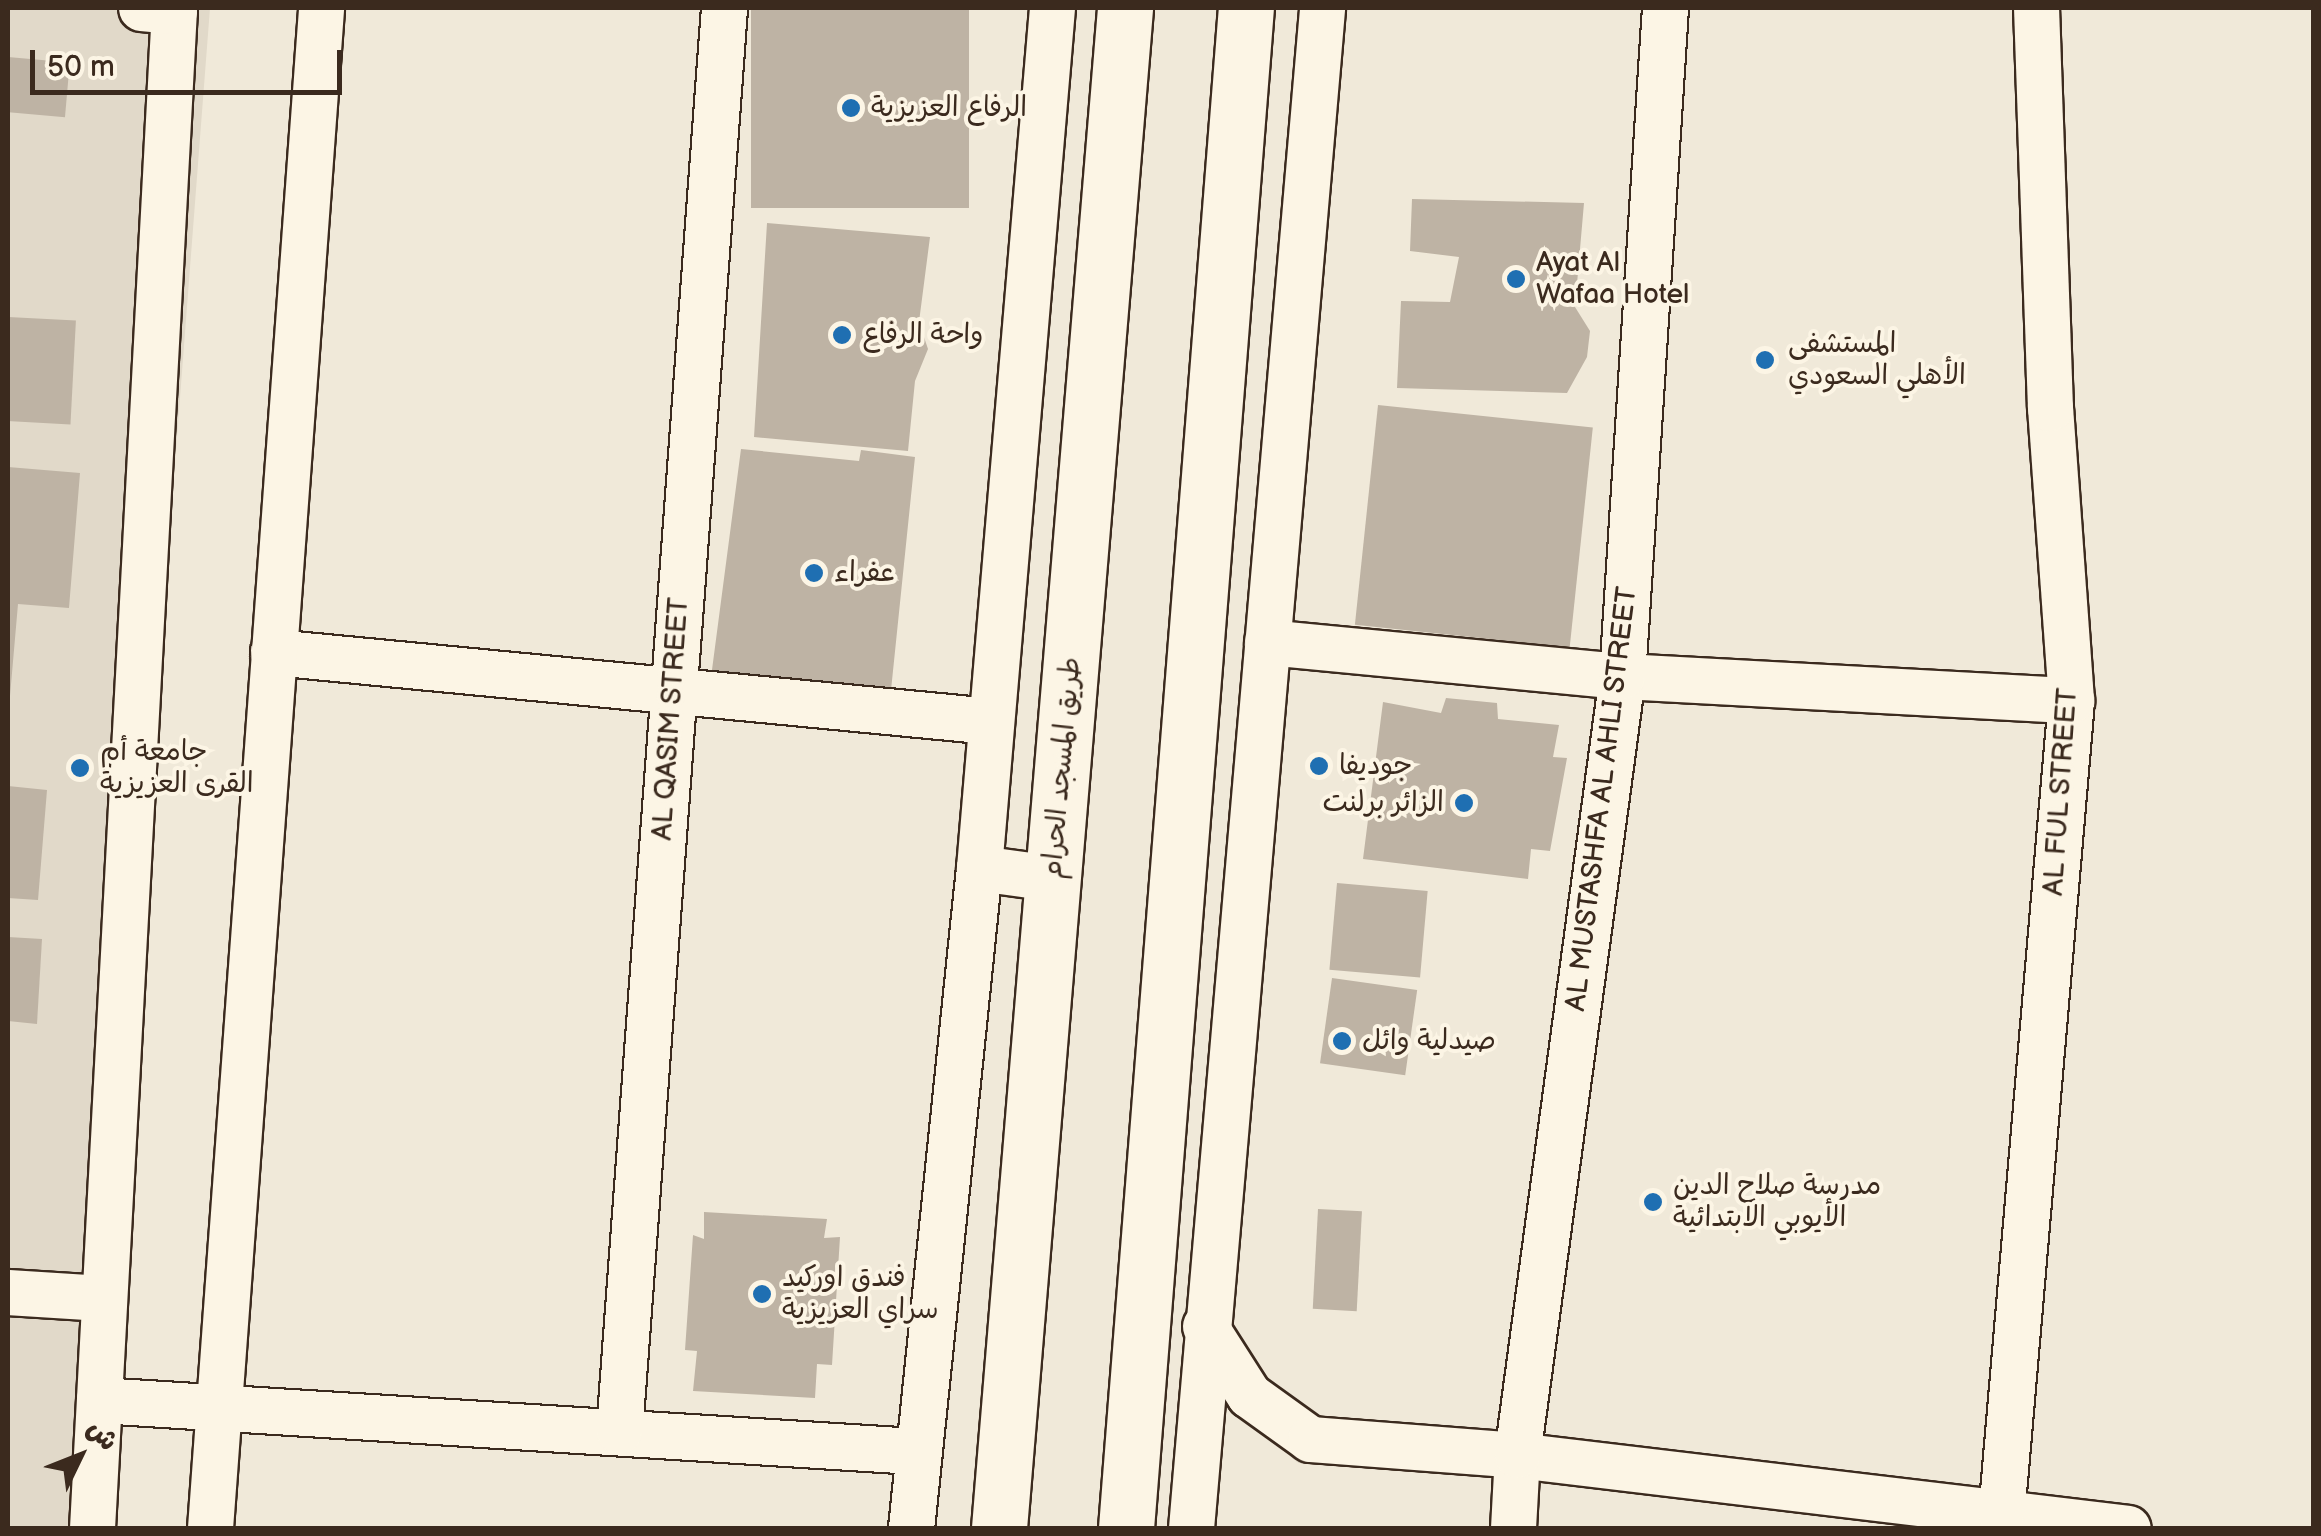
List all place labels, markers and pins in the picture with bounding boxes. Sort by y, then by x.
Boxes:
place label: الرفاع العزيزية [871,91,1027,125]
marker: الرفاع العزيزية [840,97,862,119]
place label: Ayat Al Wafaa Hotel [1536,246,1689,312]
marker: Ayat Al Wafaa Hotel [1505,268,1527,290]
place label: واحة الرفاع [862,318,983,352]
marker: واحة الرفاع [831,324,853,346]
place label: المستشفى الأهلي السعودي [1788,327,1966,393]
marker: المستشفى الأهلي السعودي [1752,347,1778,373]
place label: عفراء [834,556,895,590]
marker: عفراء [803,562,825,584]
place label: جامعة أم القرى العزيزية [100,735,254,801]
place label: جوديفا [1339,749,1412,783]
marker: جوديفا [1308,755,1330,777]
marker: جامعة أم القرى العزيزية [69,757,91,779]
place label: الزائر برلنت [1322,786,1444,820]
marker: الزائر برلنت [1453,792,1475,814]
place label: صيدلية وائل [1362,1024,1496,1058]
marker: صيدلية وائل [1331,1030,1353,1052]
place label: مدرسة صلاح الدين الأيوبي الابتدائية [1673,1169,1881,1235]
marker: مدرسة صلاح الدين الأيوبي الابتدائية [1642,1191,1664,1213]
place label: فندق اوركيد سراي العزيزية [782,1261,939,1327]
marker: فندق اوركيد سراي العزيزية [751,1283,773,1305]

